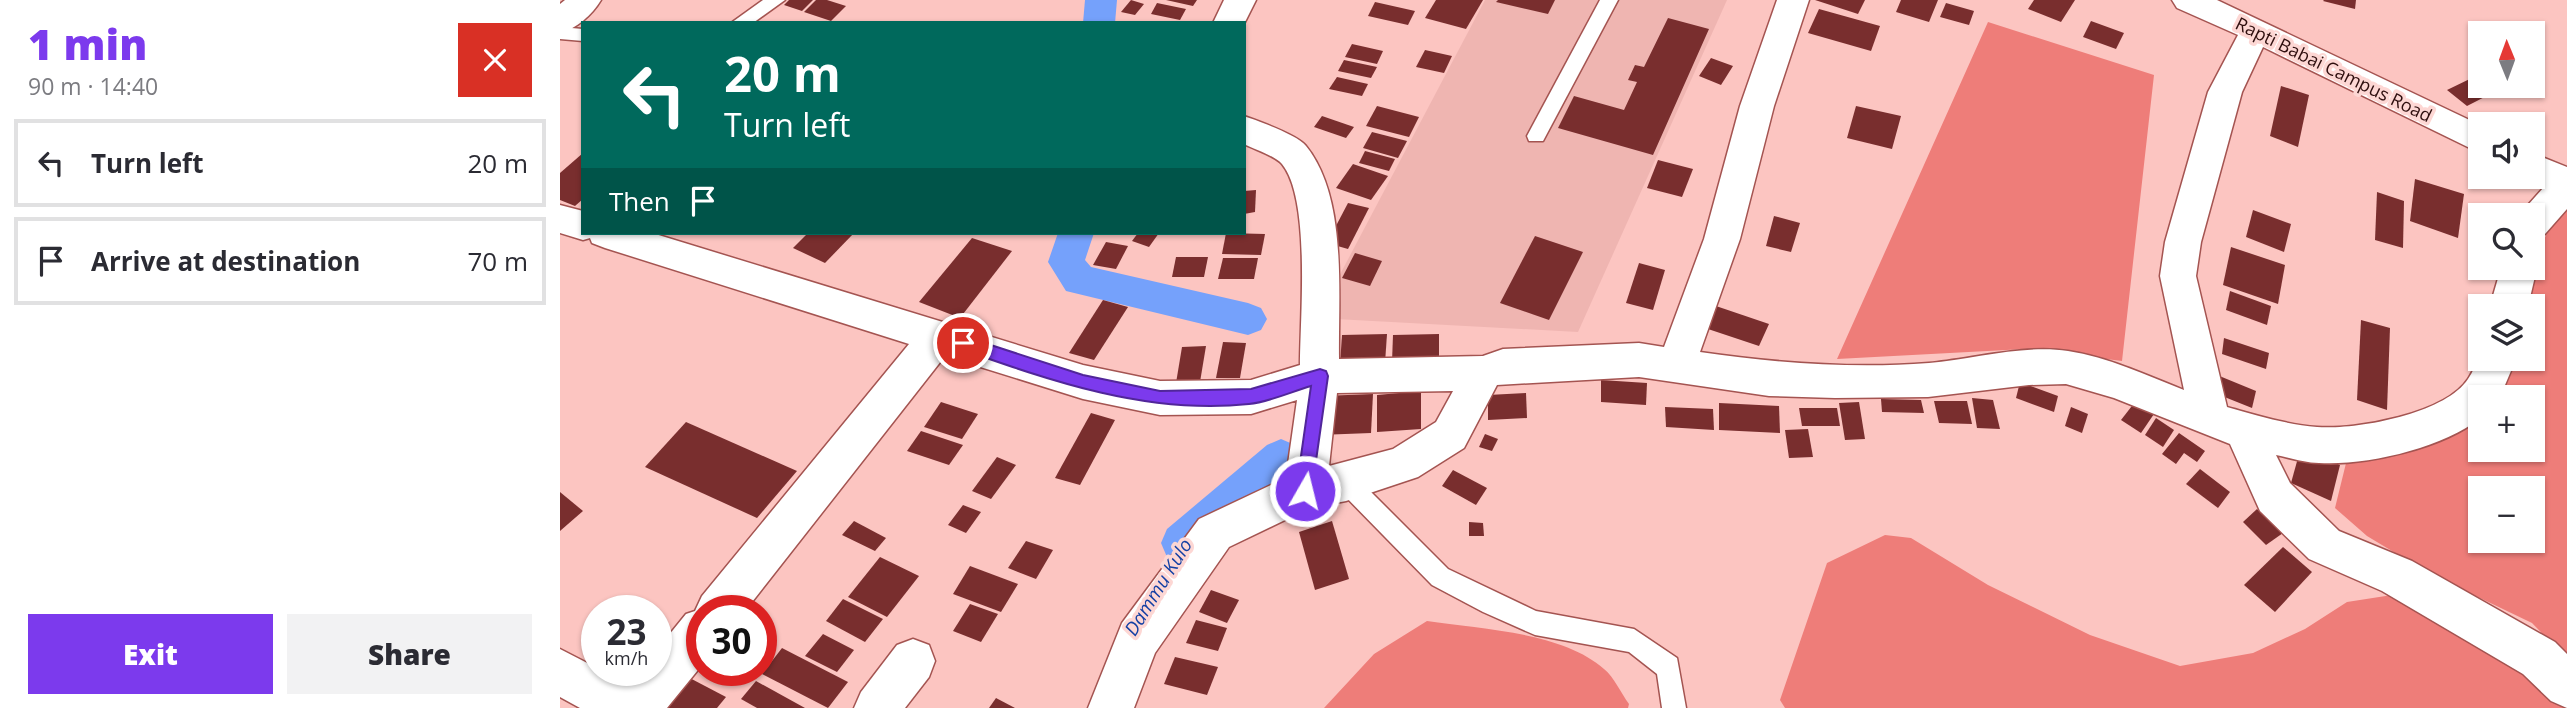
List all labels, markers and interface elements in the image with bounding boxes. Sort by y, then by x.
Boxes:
street label: Rapti Babai Campus Road [2232,11,2436,127]
text: 1 min [28,15,147,72]
north arrow [2468,21,2544,98]
map controls [2468,21,2545,553]
button: close [458,23,532,97]
text: 20 m [724,40,841,106]
icon: left [609,49,700,140]
text: 90 m · 14:40 [28,70,158,102]
text: Turn left [724,103,850,146]
button: sound [2468,112,2545,189]
icon: left [32,144,70,182]
text: Turn left [91,145,203,181]
text: 20 m [467,145,528,181]
icon: arrive [684,182,722,220]
text: Then [609,183,670,219]
button: search [2468,203,2545,280]
icon: arrive [32,242,70,280]
text: Arrive at destination [91,243,360,279]
text: 70 m [467,243,528,279]
button: layers [2468,294,2545,371]
pin [933,313,993,373]
icon: arrive [944,324,982,362]
button: + [2468,385,2545,462]
position arrow [1268,454,1342,528]
button: − [2468,476,2545,553]
water label: Dammu Kulo [1118,534,1198,640]
speed limit sign: 30 [686,595,777,686]
text: 23 [606,608,647,655]
button: Exit [28,614,273,694]
button: Share [287,614,532,694]
text: km/h [605,646,648,670]

